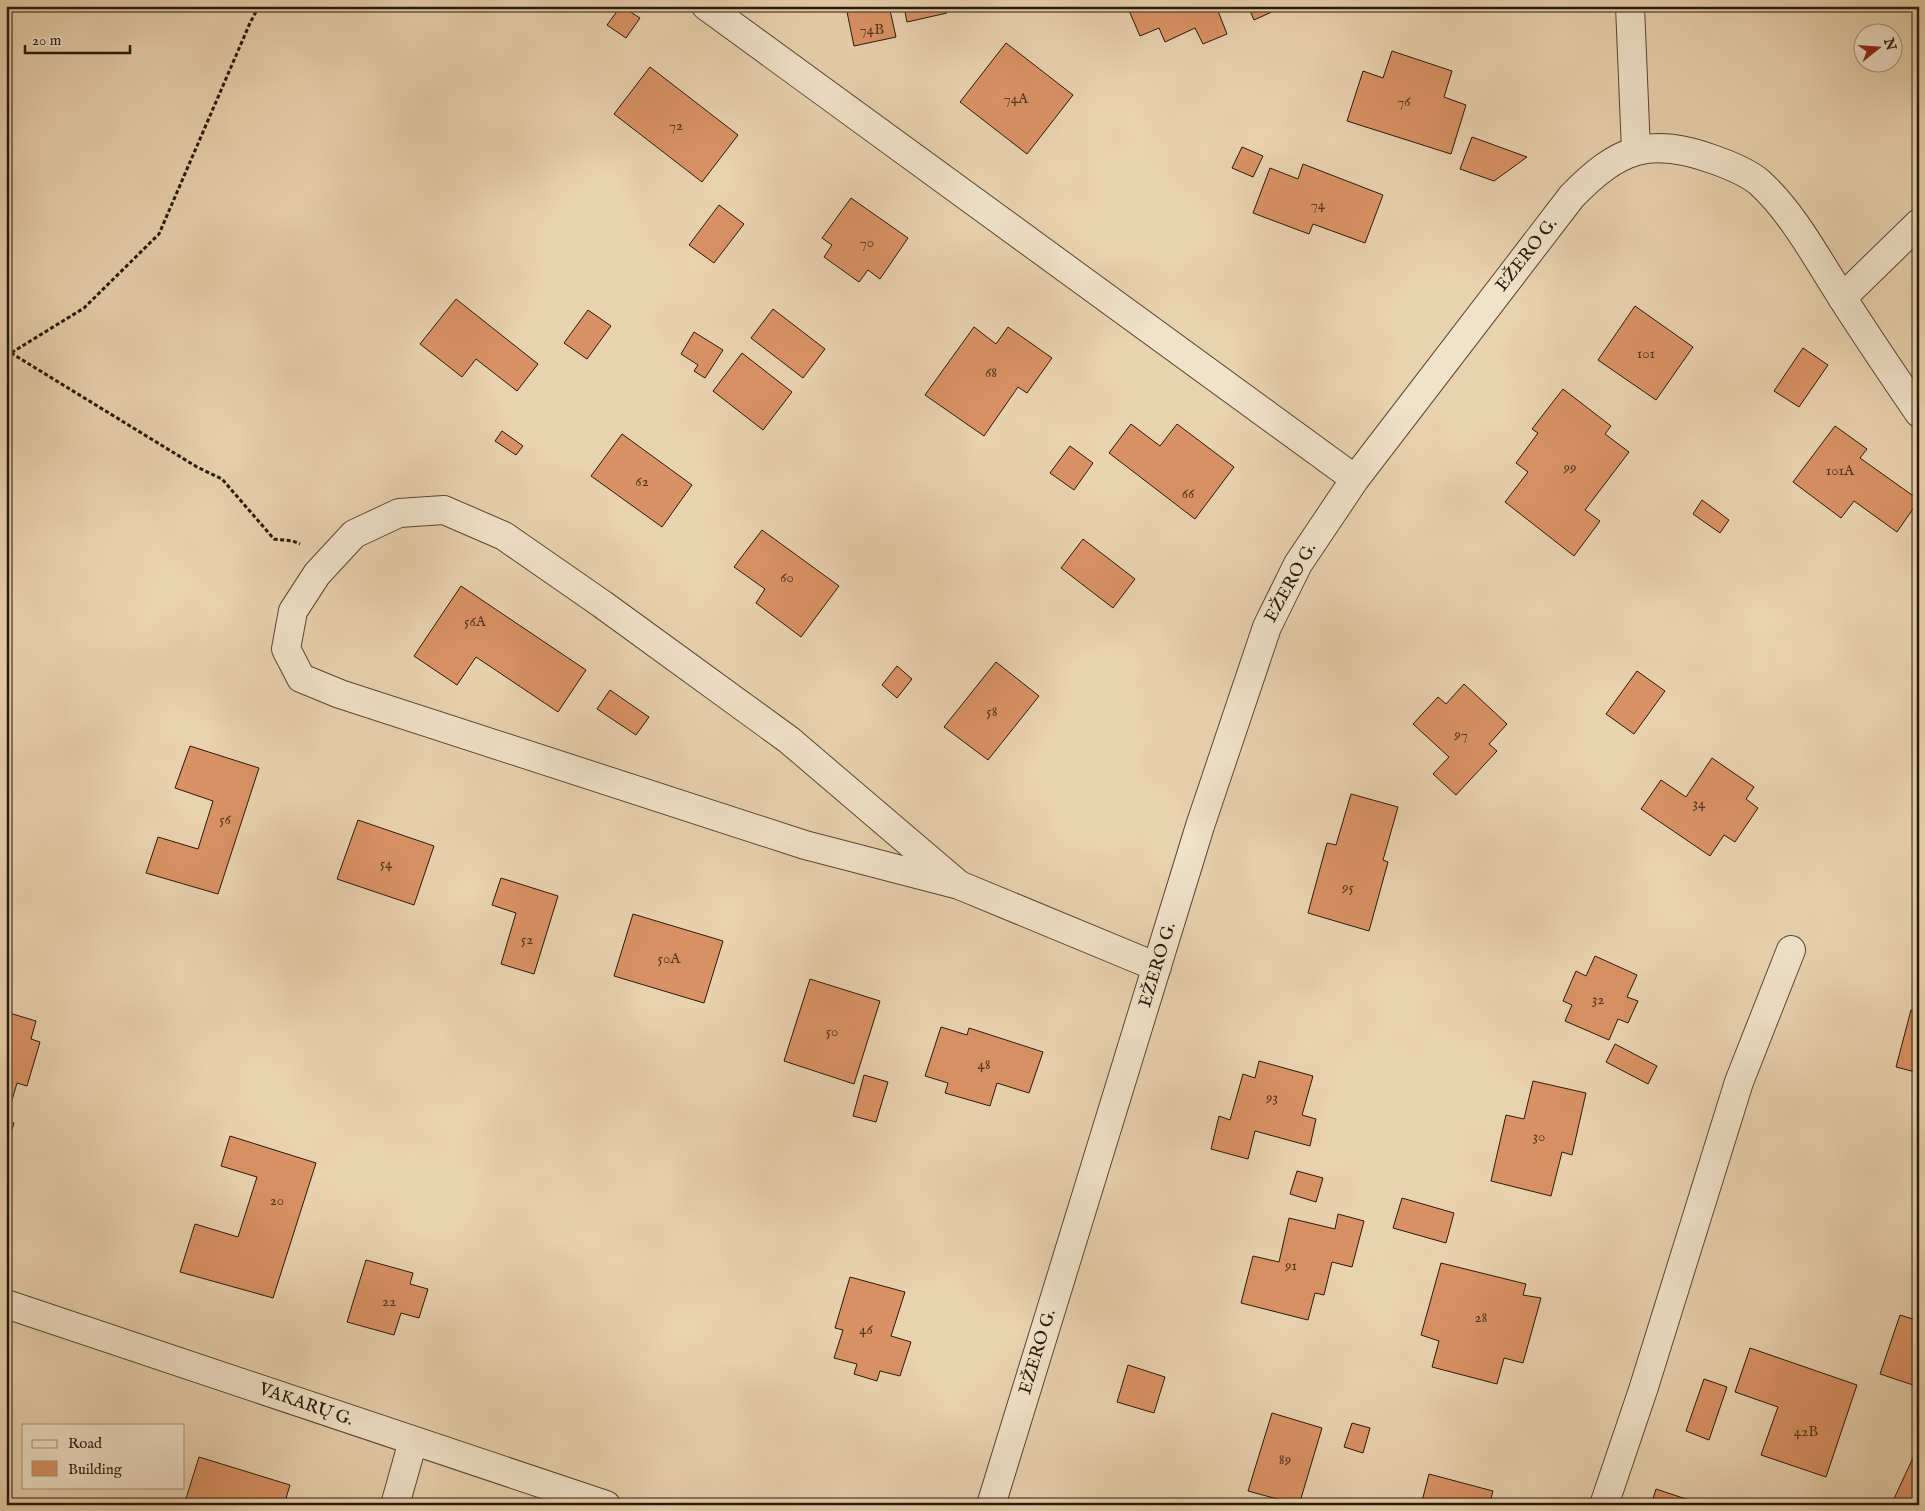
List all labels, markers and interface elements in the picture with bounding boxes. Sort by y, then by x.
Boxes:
house number: 74B [860,20,884,39]
scale bar [25,22,130,54]
north arrow [1852,22,1902,72]
text: 20 m [32,31,62,50]
text: N [1879,35,1900,53]
house number: 74A [1004,89,1029,108]
house number: 76 [1397,92,1411,111]
house number: 72 [669,116,683,135]
house number: 74 [1311,195,1326,214]
street label: EŽERO G. [1490,213,1563,297]
house number: 70 [860,233,874,252]
house number: 101 [1637,344,1655,363]
house number: 68 [985,363,997,382]
house number: 99 [1562,458,1577,477]
house number: 101A [1826,461,1855,480]
house number: 62 [635,472,649,491]
house number: 66 [1182,484,1195,503]
street label: EŽERO G. [1259,539,1322,627]
house number: 60 [780,568,794,587]
house number: 56A [464,612,487,631]
house number: 58 [986,702,998,721]
house number: 97 [1453,725,1468,744]
house number: 34 [1693,794,1706,813]
house number: 56 [219,810,232,829]
house number: 54 [380,854,393,873]
house number: 95 [1341,878,1355,897]
street label: EŽERO G. [1133,919,1182,1010]
house number: 52 [521,930,533,949]
house number: 50A [658,949,681,968]
house number: 32 [1592,990,1604,1009]
house number: 50 [826,1022,838,1041]
house number: 48 [977,1055,991,1074]
house number: 93 [1265,1088,1278,1107]
house number: 30 [1533,1127,1545,1146]
house number: 20 [270,1191,284,1210]
house number: 91 [1284,1256,1297,1275]
house number: 22 [382,1292,396,1311]
street label: EŽERO G. [1013,1306,1062,1397]
house number: 28 [1475,1308,1488,1327]
house number: 46 [859,1320,874,1339]
street label: VAKARŲ G. [255,1378,356,1432]
house number: 42B [1794,1422,1818,1441]
legend [22,1424,185,1488]
text: Road [68,1434,103,1453]
house number: 89 [1279,1450,1291,1469]
text: Building [68,1460,123,1479]

